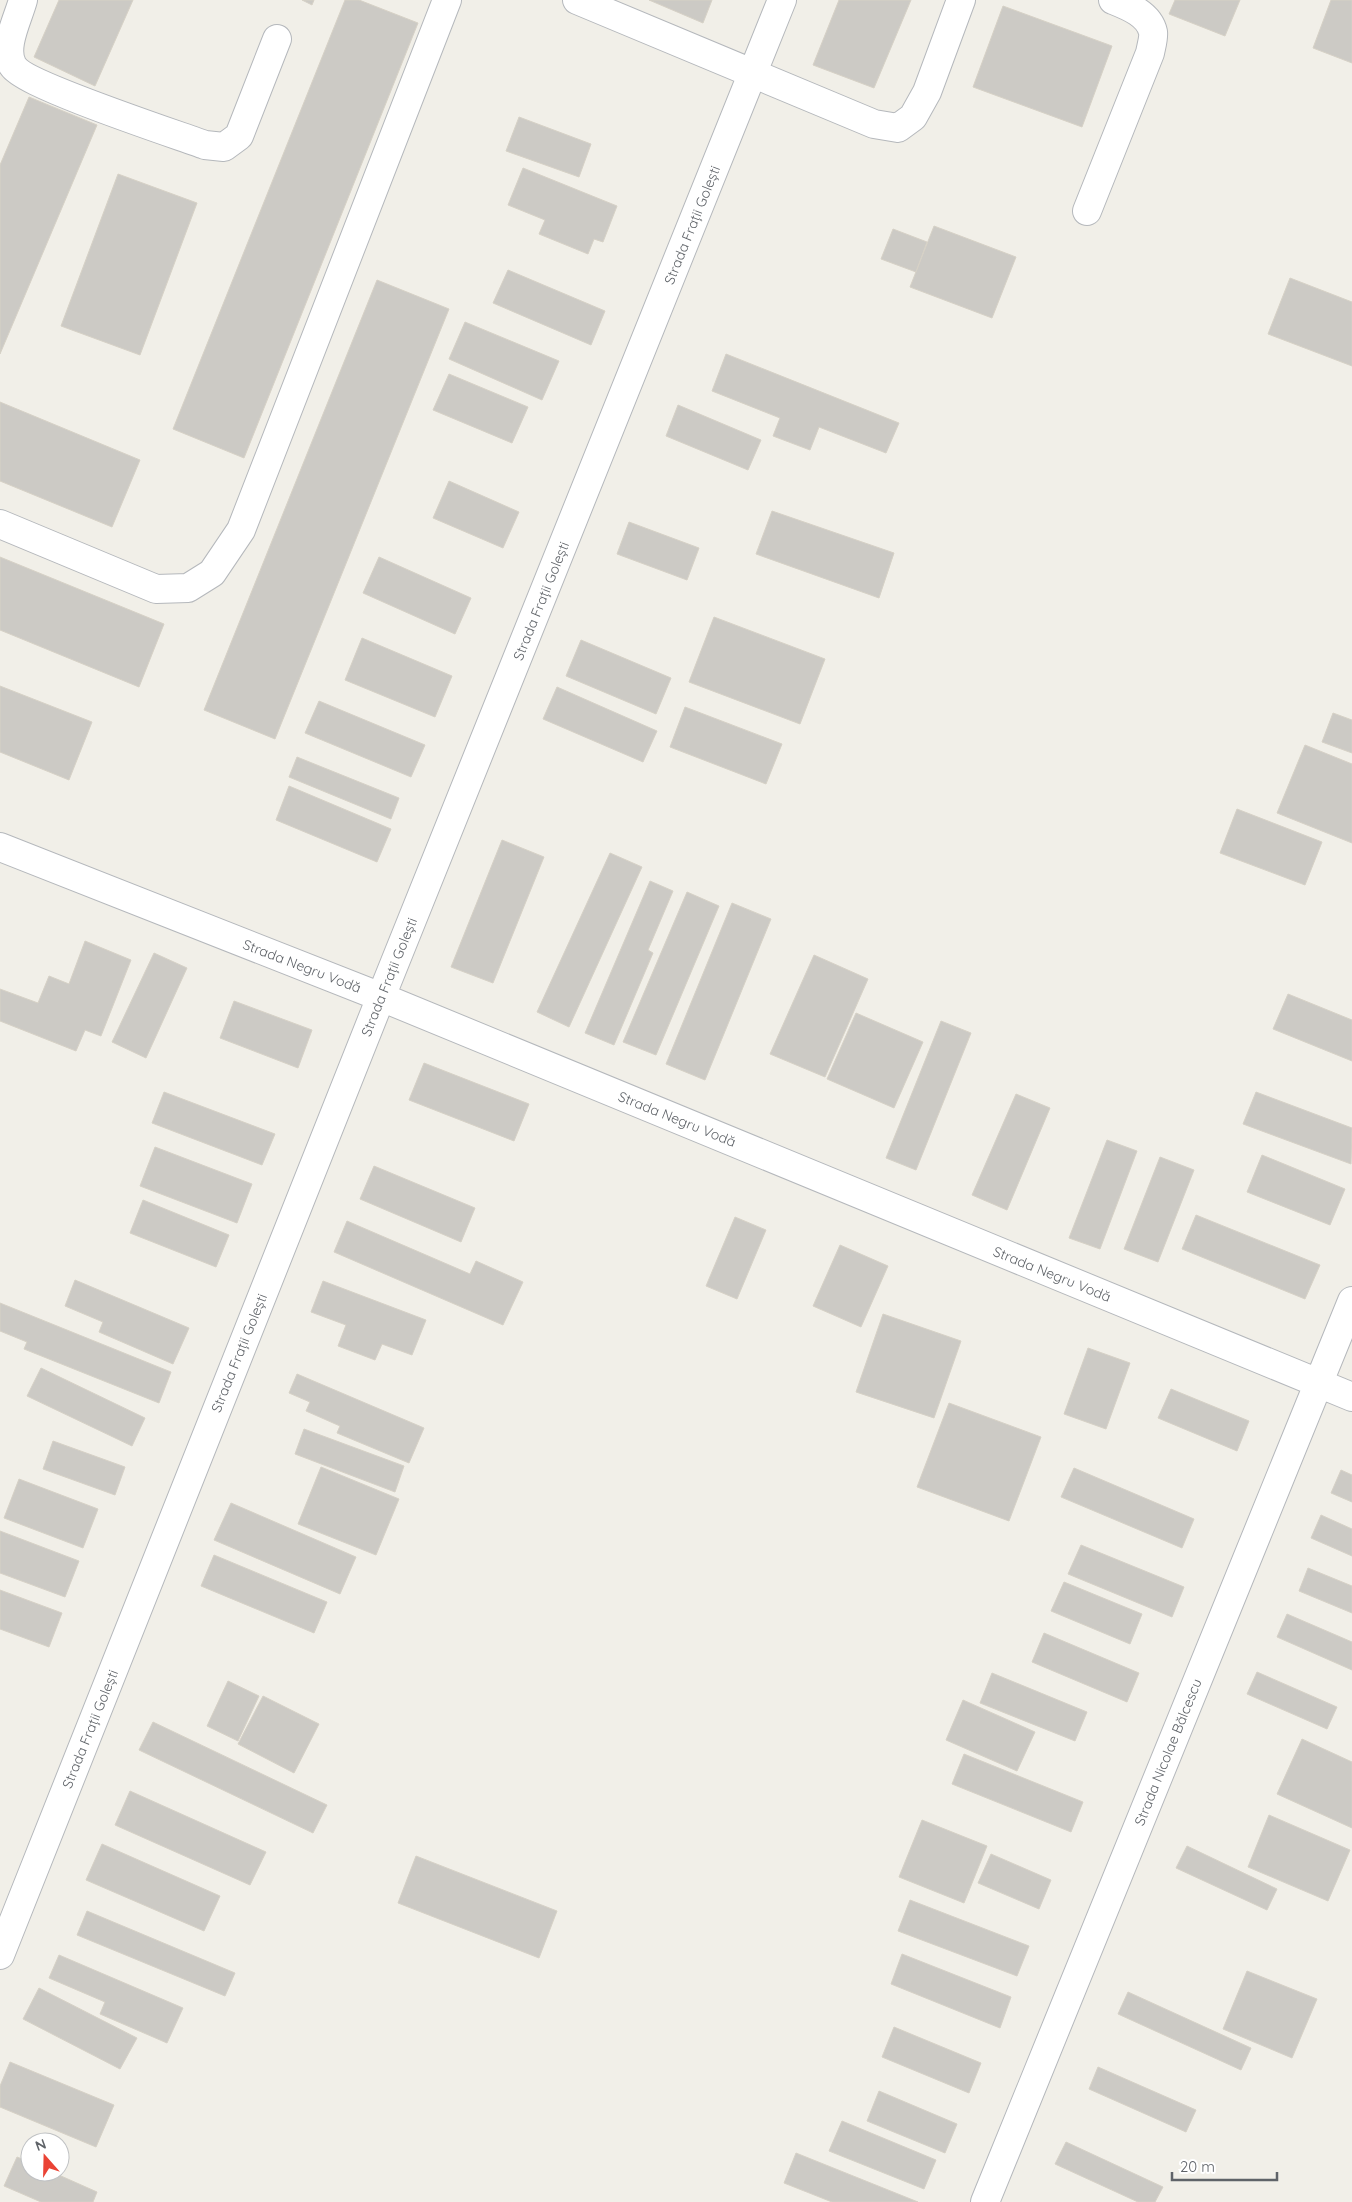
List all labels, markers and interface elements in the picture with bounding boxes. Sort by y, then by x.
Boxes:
street label: Strada Frații Golești [660,163,724,287]
street label: Strada Frații Golești [509,539,573,663]
street label: Strada Frații Golești [357,915,421,1039]
street label: Strada Negru Vodă [240,935,364,997]
street label: Strada Negru Vodă [615,1087,739,1151]
street label: Strada Negru Vodă [990,1242,1114,1306]
street label: Strada Frații Golești [207,1291,271,1415]
street label: Strada Frații Golești [58,1667,122,1791]
street label: Strada Nicolae Bălcescu [1130,1676,1206,1828]
north arrow [20,2132,70,2182]
text: N [33,2135,48,2155]
scale bar [1172,2150,1277,2182]
text: 20 m [1180,2157,1215,2176]

